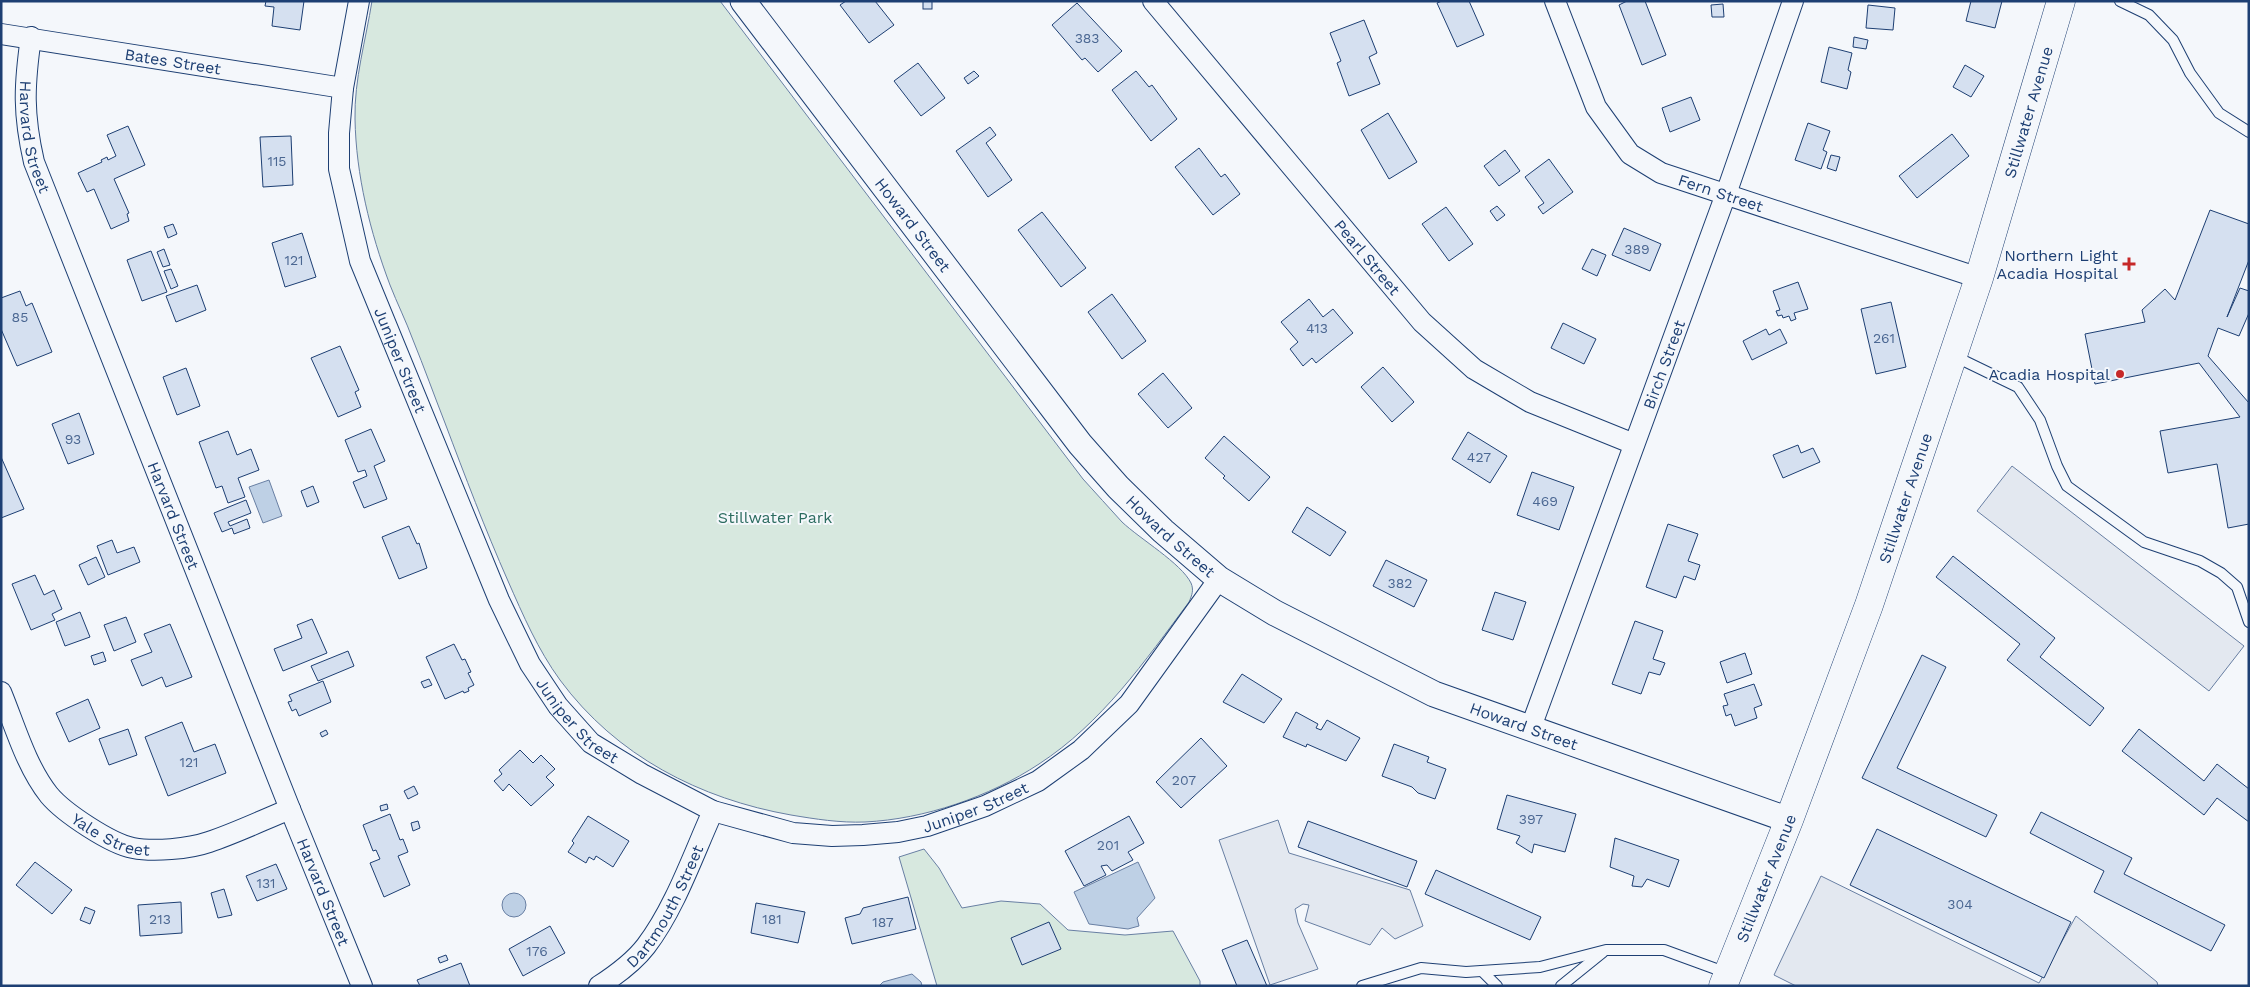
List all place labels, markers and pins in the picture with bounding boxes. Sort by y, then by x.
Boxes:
place label: Northern Light Acadia Hospital [1997,246,2118,283]
marker: Northern Light Acadia Hospital [2122,257,2136,271]
place label: Acadia Hospital [1989,365,2110,384]
marker: Acadia Hospital [2114,368,2126,380]

